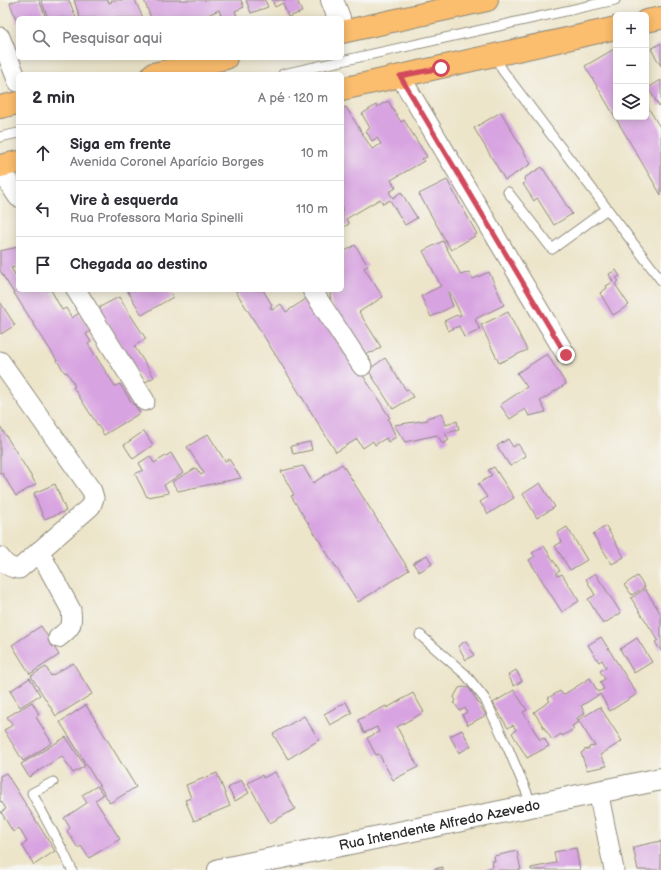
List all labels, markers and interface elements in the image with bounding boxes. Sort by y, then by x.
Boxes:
map controls [613,12,649,120]
button: + [613,12,649,48]
search box [16,16,344,60]
icon: search [30,27,52,49]
text: Pesquisar aqui [62,29,162,48]
button: − [613,48,649,84]
route start [432,59,450,77]
button: layers [613,84,649,120]
text: 2 min [32,88,75,108]
text: A pé · 120 m [258,90,328,106]
text: Siga em frente [70,135,171,154]
icon: ahead [32,142,54,164]
text: 10 m [301,145,328,161]
text: Avenida Coronel Aparício Borges [70,154,264,170]
text: Vire à esquerda [70,191,178,210]
icon: left [32,198,54,220]
text: 110 m [296,201,328,217]
text: Rua Professora Maria Spinelli [70,210,243,226]
icon: arrive [32,254,54,276]
text: Chegada ao destino [70,255,208,274]
route end [557,346,575,364]
street label: Rua Intendente Alfredo Azevedo [337,796,542,854]

